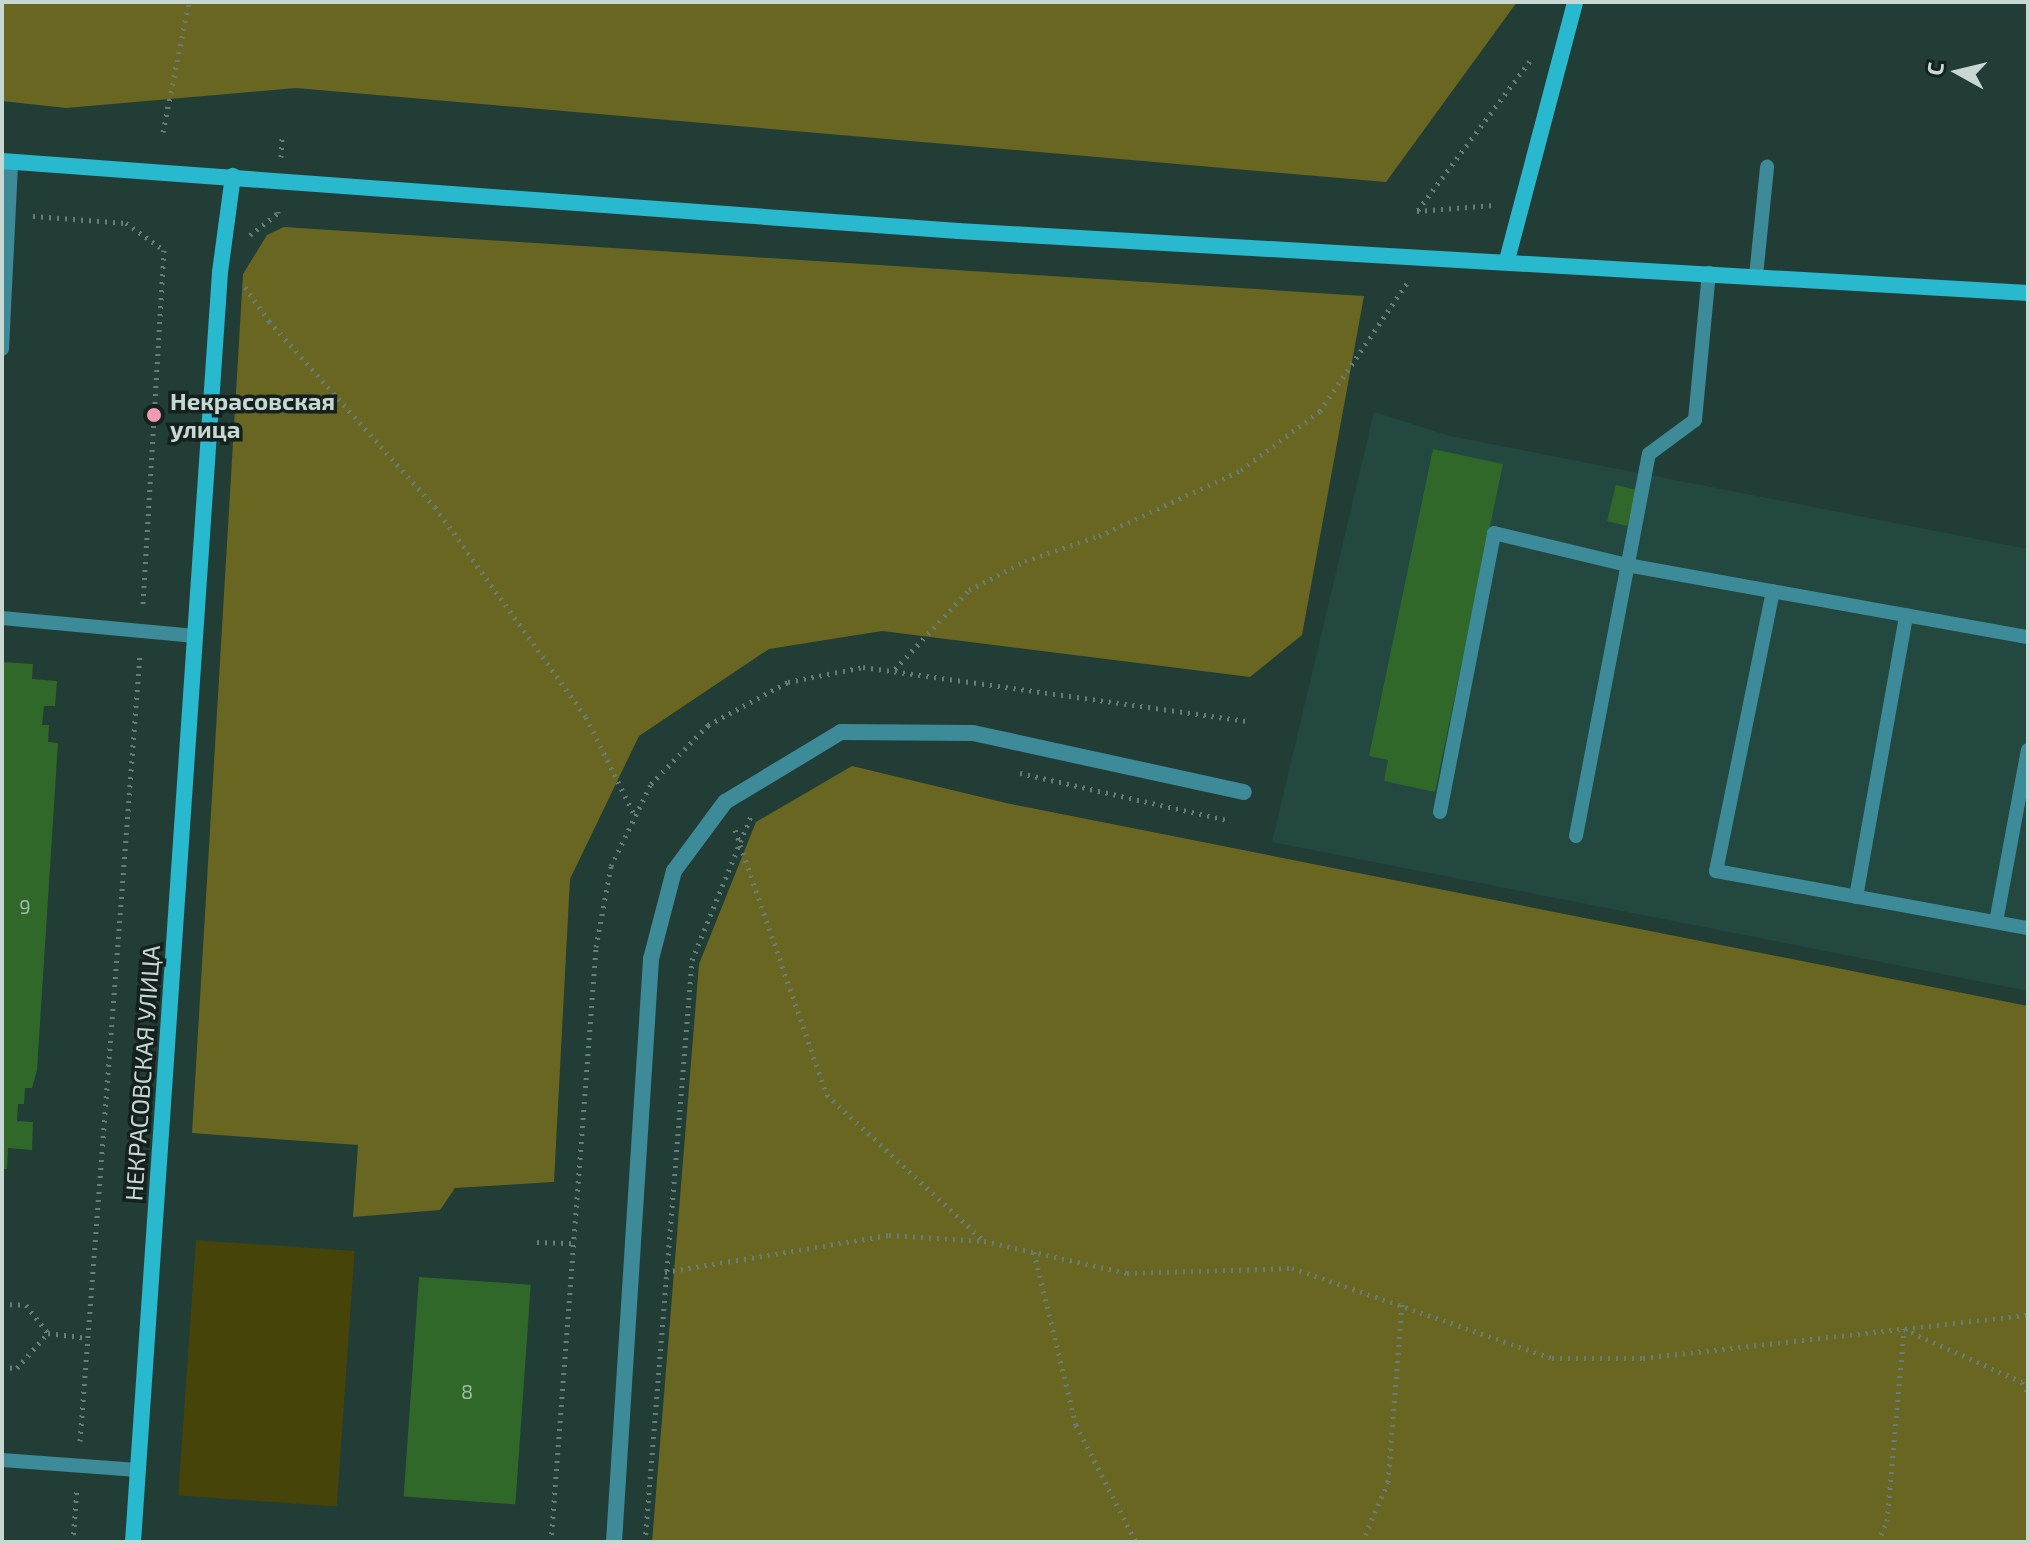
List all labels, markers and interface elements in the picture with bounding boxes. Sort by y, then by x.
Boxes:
north arrow [1918,32,1998,112]
text: С [1920,60,1948,77]
place label: Некрасовская улица [170,387,335,443]
marker: Некрасовская улица [145,406,163,424]
house number: 9 [19,894,31,918]
street label: НЕКРАСОВСКАЯ УЛИЦА [119,944,165,1202]
house number: 8 [461,1379,473,1403]

